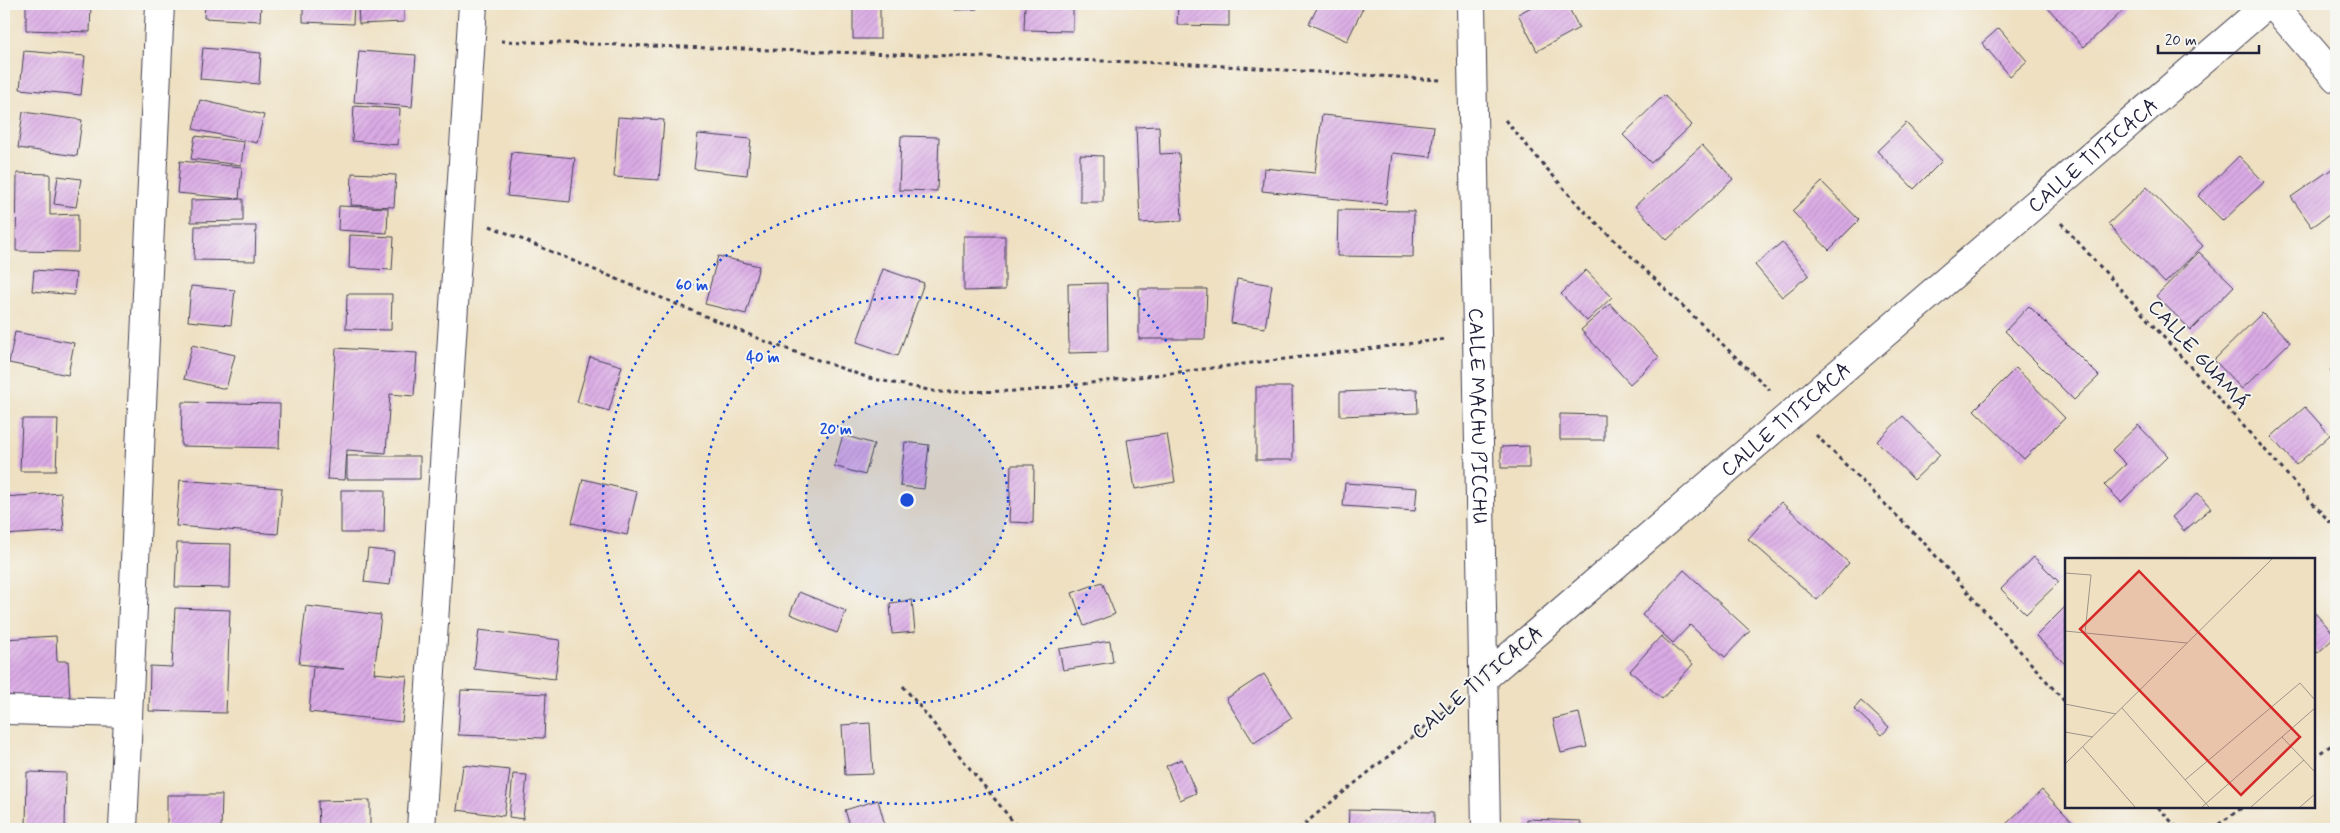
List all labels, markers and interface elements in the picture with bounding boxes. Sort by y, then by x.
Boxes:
scale bar [2158,22,2259,54]
text: 20 m [2165,31,2197,51]
street label: CALLE TITICACA [2023,92,2165,220]
text: 60 m [676,276,708,296]
street label: CALLE GUAMÁ [2141,294,2255,416]
street label: CALLE MACHU PICCHU [1462,308,1492,524]
text: 40 m [746,348,780,368]
street label: CALLE TITICACA [1716,356,1857,484]
text: 20 m [820,420,852,440]
centre of rings [898,491,916,509]
inset map [2065,558,2315,808]
street label: CALLE TITICACA [1407,620,1549,746]

